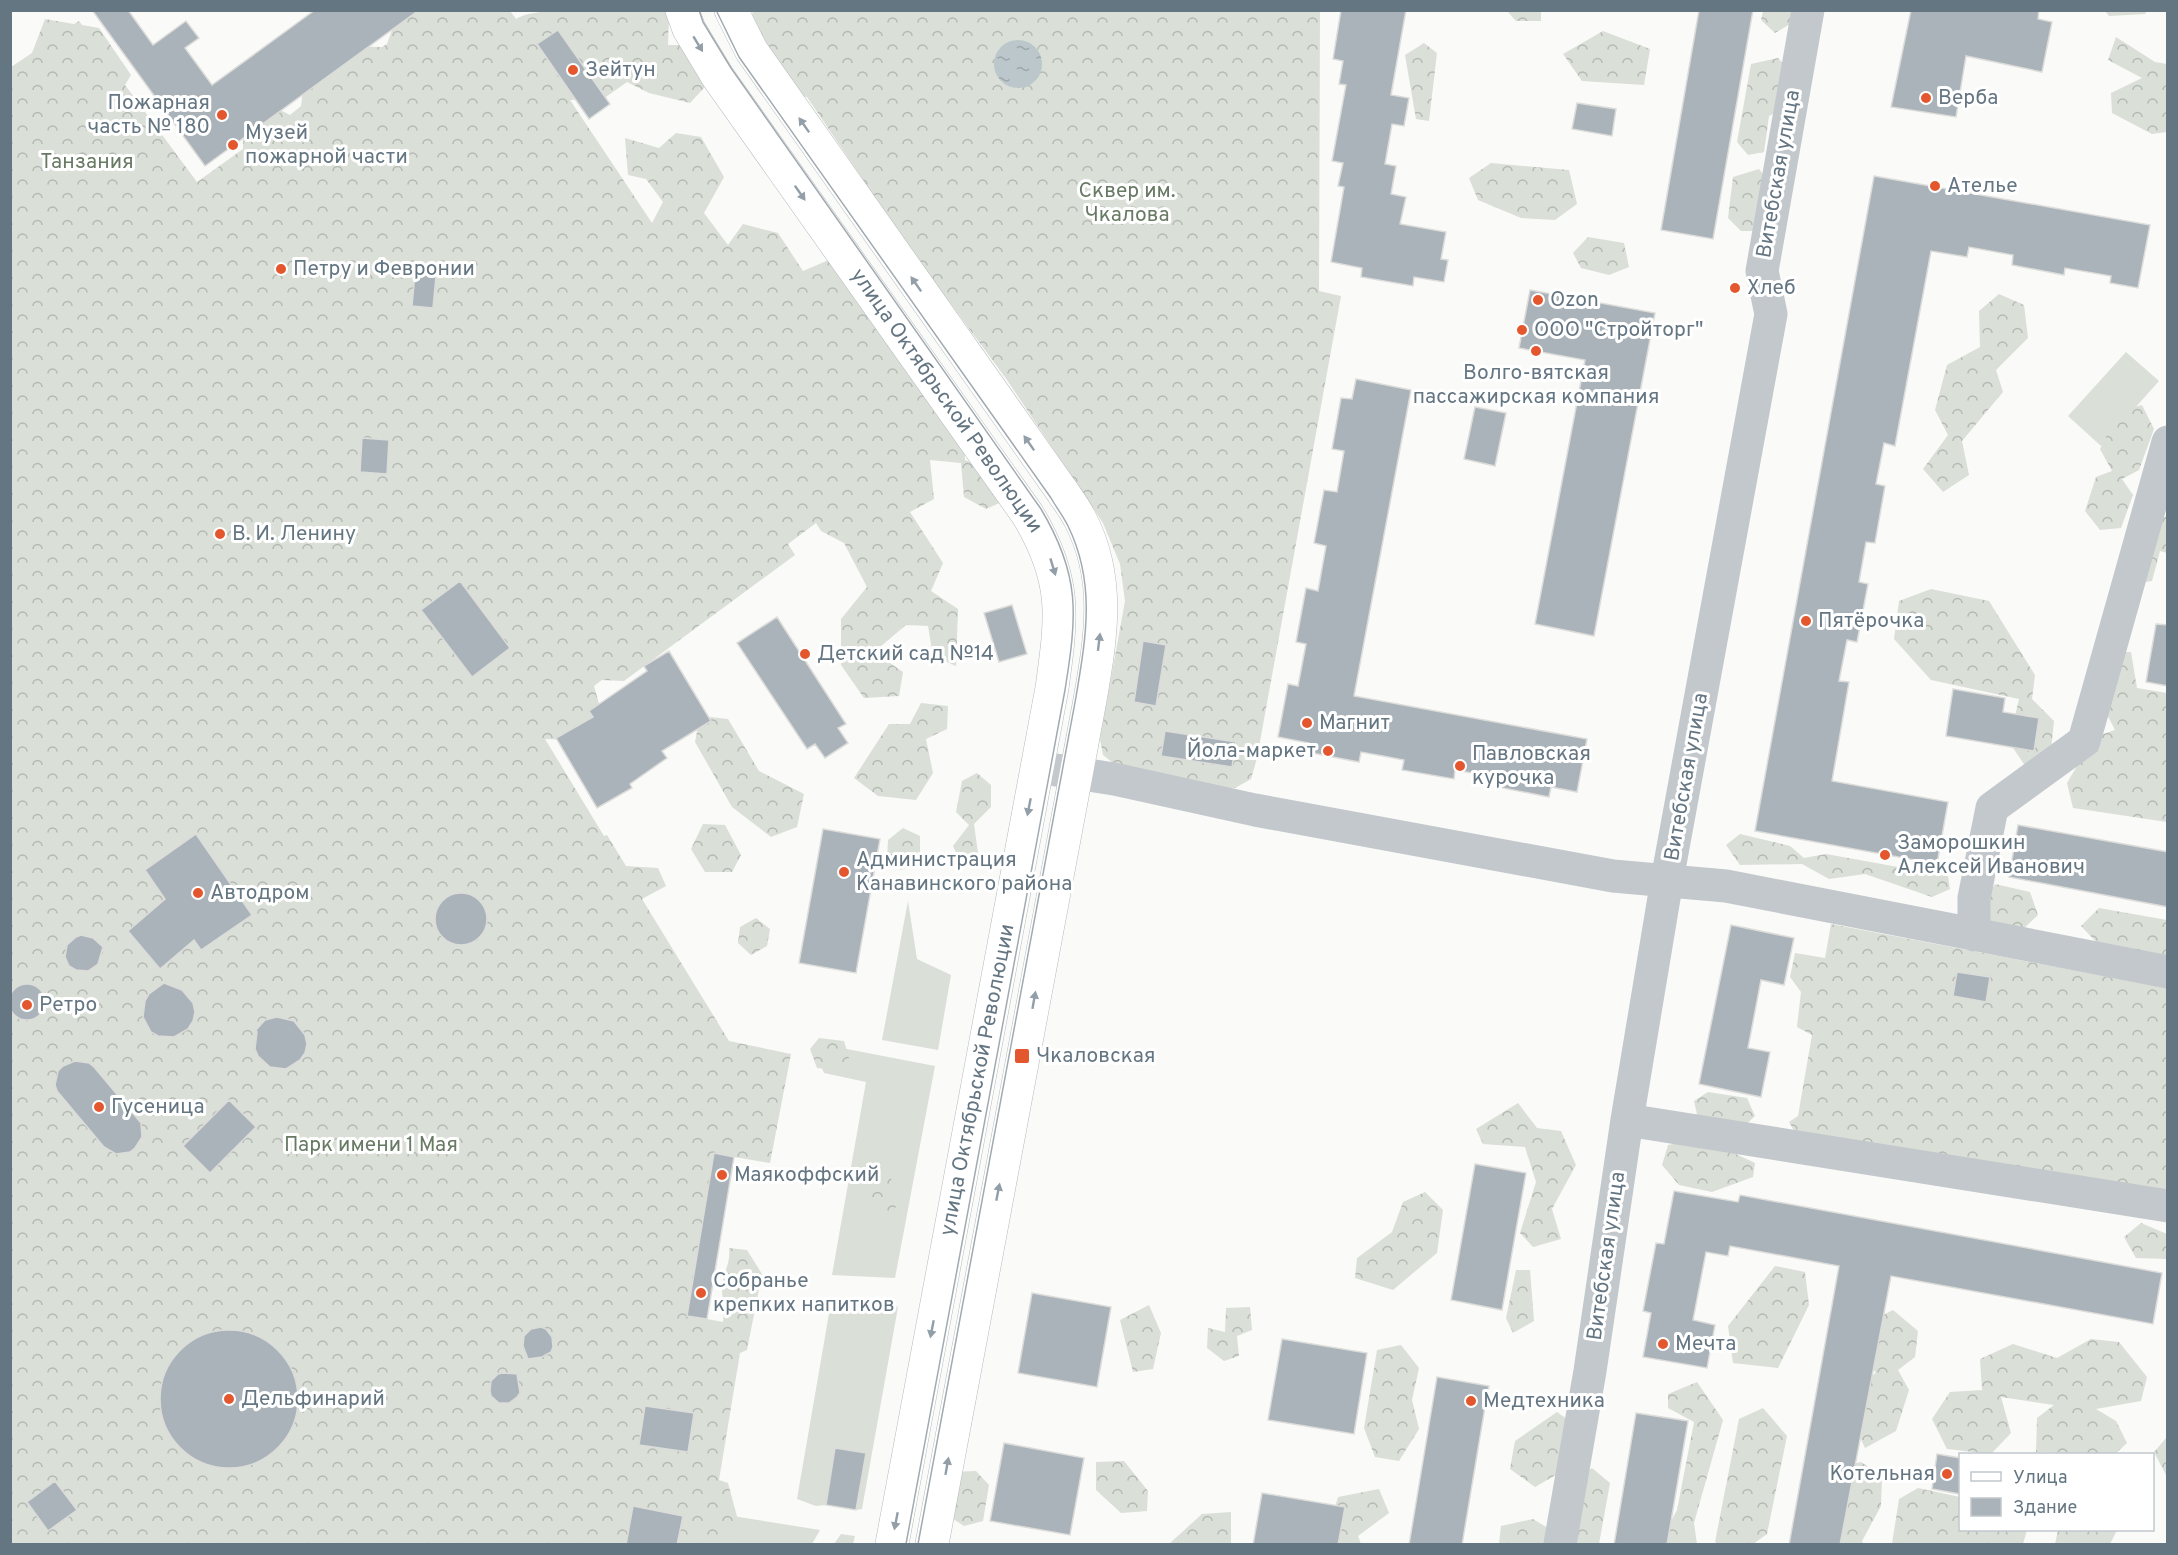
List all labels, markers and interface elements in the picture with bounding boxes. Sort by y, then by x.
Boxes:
one-way arrow [693,36,704,52]
place label: Зейтун [585,57,656,84]
marker: Зейтун [566,63,580,77]
place label: Верба [1938,85,1998,112]
street label: Витебская улица [1751,88,1807,260]
place label: Пожарная часть № 180 [87,90,210,141]
marker: Верба [1919,91,1933,105]
marker: Пожарная часть № 180 [215,108,229,122]
one-way arrow [798,117,810,133]
place label: Музей пожарной части [245,120,408,171]
marker: Музей пожарной части [226,138,240,152]
park label: Танзания [40,149,134,176]
place label: Ателье [1947,173,2018,200]
park label: Сквер им. Чкалова [1079,178,1175,229]
marker: Ателье [1928,179,1942,193]
one-way arrow [794,185,806,201]
place label: Петру и Февронии [293,256,475,283]
marker: Петру и Февронии [274,262,288,276]
street label: улица Октябрьской Революции [844,263,1048,539]
place label: Хлеб [1747,275,1796,302]
one-way arrow [911,276,923,291]
marker: Хлеб [1728,281,1742,295]
place label: Ozon [1550,287,1599,314]
marker: Ozon [1531,293,1545,307]
place label: ООО "Стройторг" [1534,317,1703,344]
marker: ООО "Стройторг" [1515,323,1529,337]
marker: Волго-вятская пассажирская компания [1529,344,1543,358]
place label: Волго-вятская пассажирская компания [1413,360,1659,411]
one-way arrow [1023,436,1035,452]
place label: В. И. Ленину [232,521,356,548]
marker: В. И. Ленину [213,527,227,541]
one-way arrow [1049,558,1058,576]
place label: Пятёрочка [1818,608,1924,635]
marker: Пятёрочка [1799,614,1813,628]
one-way arrow [1095,633,1104,652]
place label: Детский сад №14 [817,641,994,668]
marker: Детский сад №14 [798,647,812,661]
street label: Витебская улица [1659,691,1715,863]
place label: Магнит [1319,710,1390,737]
marker: Магнит [1300,716,1314,730]
place label: Йола-маркет [1187,737,1316,765]
place label: Павловская курочка [1472,741,1591,792]
marker: Йола-маркет [1321,744,1335,758]
marker: Павловская курочка [1453,759,1467,773]
one-way arrow [1024,798,1033,817]
place label: Заморошкин Алексей Иванович [1897,830,2085,881]
place label: Администрация Канавинского района [856,847,1072,898]
marker: Заморошкин Алексей Иванович [1878,848,1892,862]
marker: Администрация Канавинского района [837,865,851,879]
place label: Автодром [210,880,310,907]
marker: Автодром [191,886,205,900]
street label: улица Октябрьской Революции [934,922,1022,1238]
one-way arrow [1030,991,1039,1010]
place label: Ретро [39,992,97,1019]
marker: Ретро [20,998,34,1012]
place label: Чкаловская [1036,1043,1156,1070]
marker: Чкаловская [1013,1047,1031,1065]
place label: Гусеница [111,1094,204,1121]
marker: Гусеница [92,1100,106,1114]
park label: Парк имени 1 Мая [284,1132,458,1159]
place label: Маякоффский [734,1162,879,1189]
marker: Маякоффский [715,1168,729,1182]
street label: Витебская улица [1582,1170,1632,1342]
one-way arrow [994,1182,1003,1201]
place label: Собранье крепких напитков [713,1268,895,1319]
marker: Собранье крепких напитков [694,1286,708,1300]
one-way arrow [927,1320,936,1339]
place label: Мечта [1675,1331,1736,1358]
marker: Мечта [1656,1337,1670,1351]
place label: Дельфинарий [241,1386,385,1413]
place label: Медтехника [1483,1388,1605,1415]
marker: Дельфинарий [222,1392,236,1406]
marker: Медтехника [1464,1394,1478,1408]
legend [1959,1453,2154,1531]
one-way arrow [943,1457,952,1476]
place label: Котельная [1830,1461,1935,1488]
marker: Котельная [1940,1467,1954,1481]
text: Улица [2013,1467,2067,1490]
text: Здание [2013,1497,2077,1520]
one-way arrow [891,1512,900,1531]

